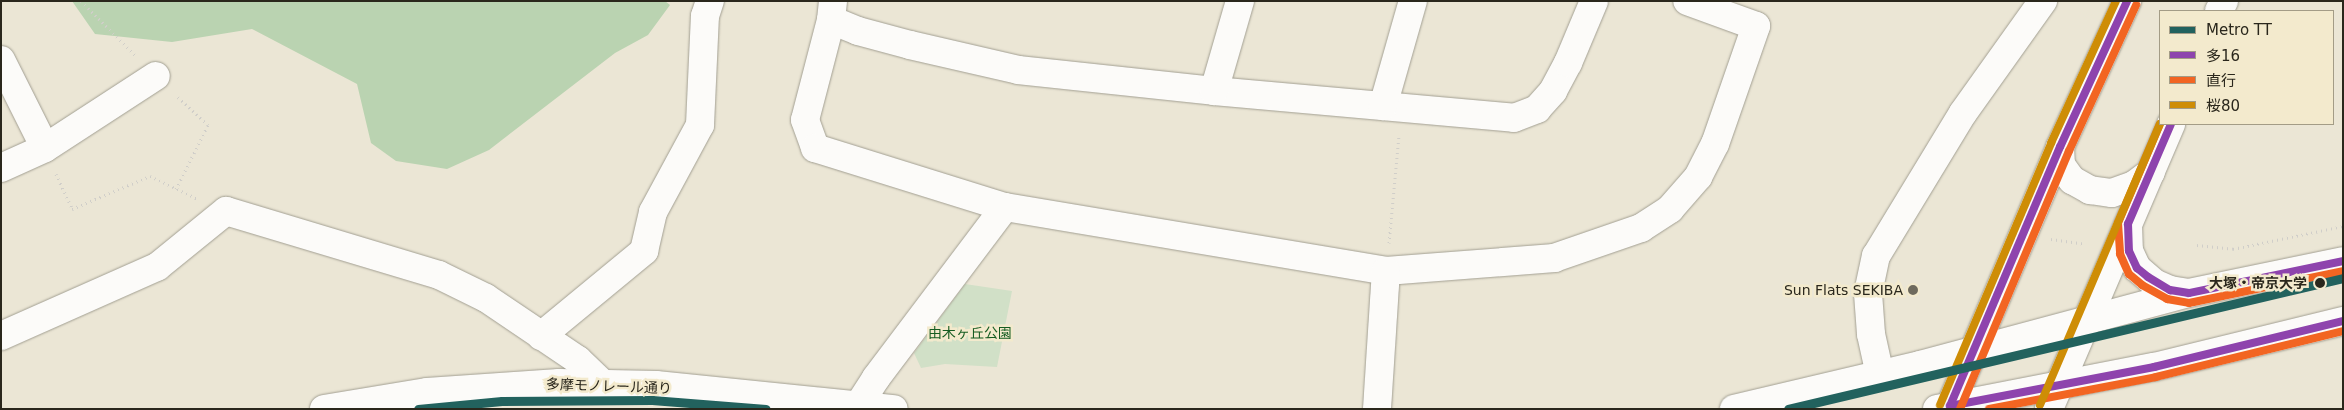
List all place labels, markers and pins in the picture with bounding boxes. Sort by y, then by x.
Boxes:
marker: 大塚・帝京大学 [2311,274,2329,292]
place label: 大塚・帝京大学 [2209,275,2307,291]
place label: Sun Flats SEKIBA [1784,282,1903,298]
marker: Sun Flats SEKIBA [1907,284,1919,296]

